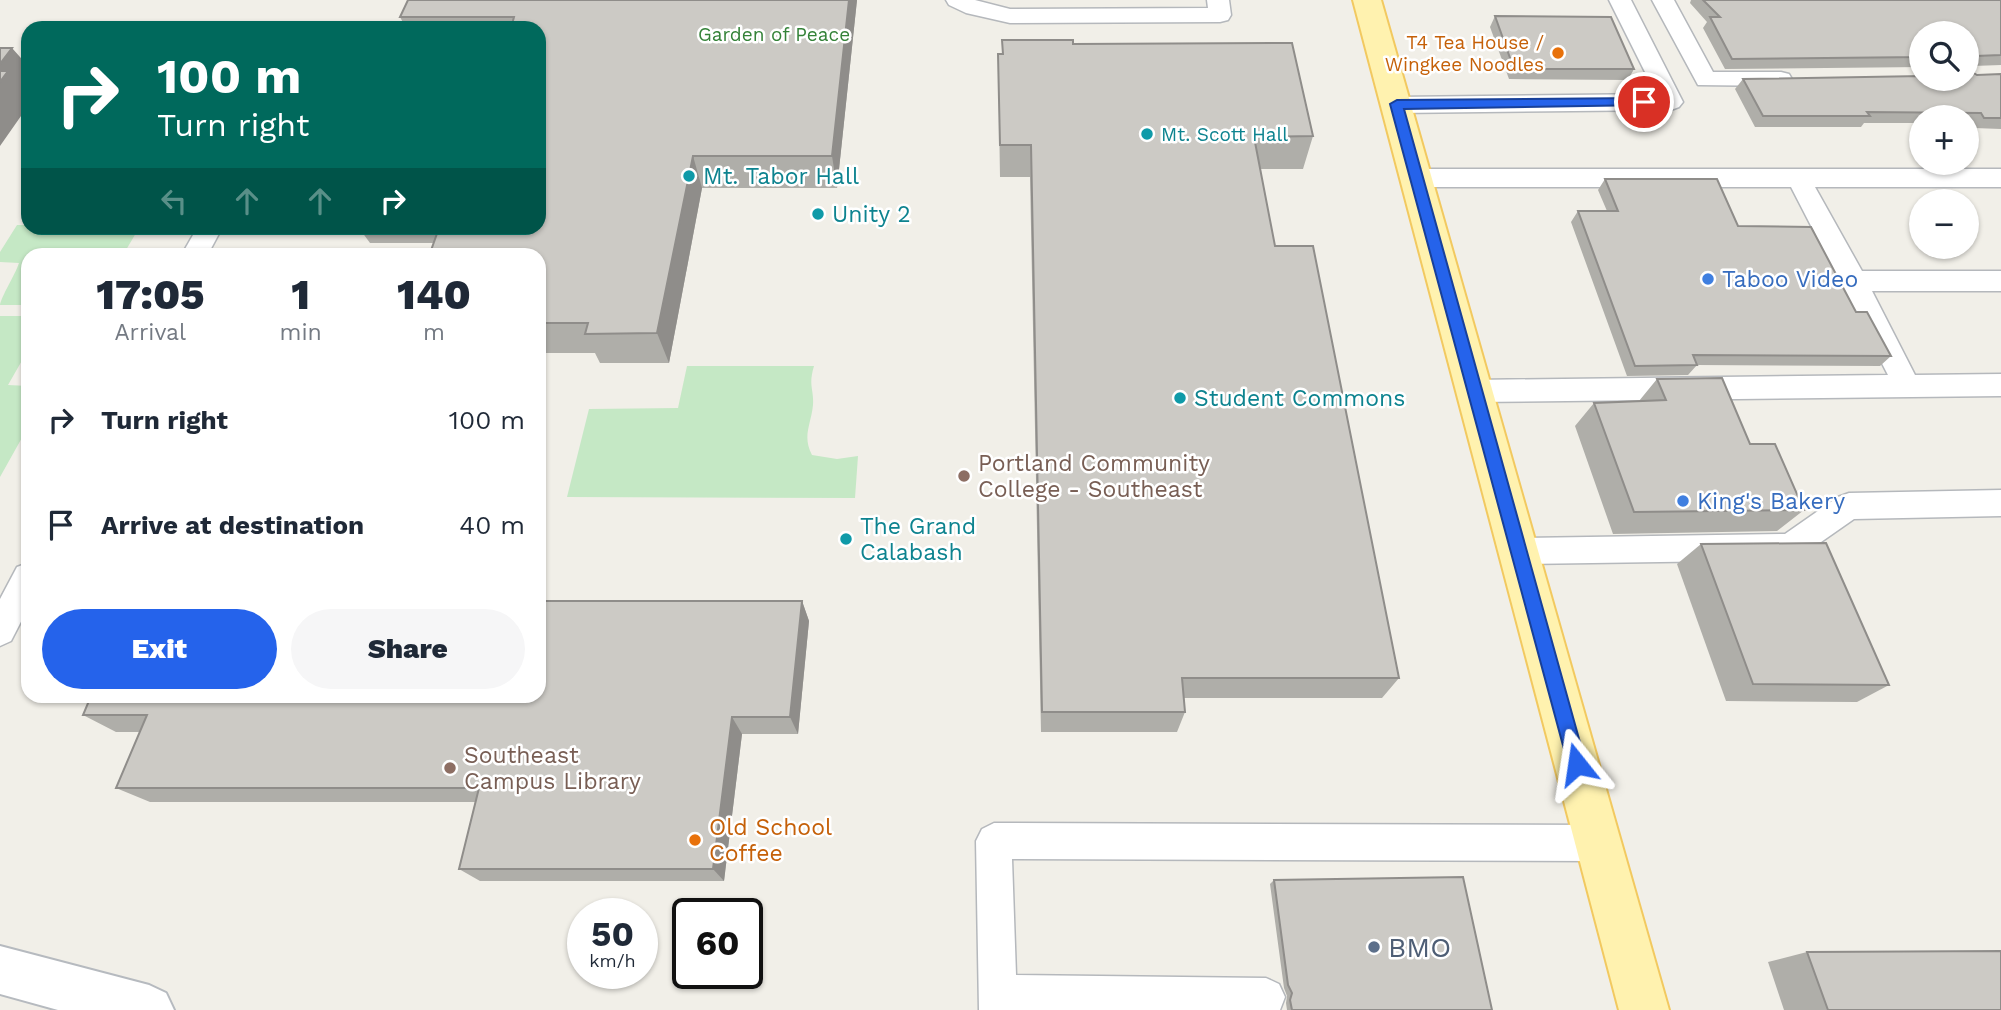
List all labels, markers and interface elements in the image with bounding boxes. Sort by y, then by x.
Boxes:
map controls [1909,21,1979,259]
button: search [1909,21,1979,91]
park label: Garden of Peace [698,23,850,46]
place label: T4 Tea House / Wingkee Noodles [1385,31,1544,76]
marker: T4 Tea House / Wingkee Noodles [1550,45,1566,61]
text: 100 m [157,47,301,105]
icon: right [42,49,133,140]
pin [1614,72,1674,132]
icon: arrive [1625,83,1663,121]
button: + [1909,105,1979,175]
text: Turn right [157,106,309,144]
place label: Mt. Scott Hall [1161,123,1288,146]
marker: Mt. Scott Hall [1139,126,1155,142]
place label: Mt. Tabor Hall [703,163,859,190]
marker: Mt. Tabor Hall [681,168,697,184]
icon: left [155,182,193,220]
icon: ahead [228,182,266,220]
icon: ahead [301,182,339,220]
icon: right [374,182,412,220]
button: − [1909,189,1979,259]
place label: Unity 2 [832,201,911,228]
marker: Unity 2 [810,206,826,222]
place label: Taboo Video [1722,266,1858,293]
text: 17:05 [96,270,204,319]
text: 1 [291,270,310,319]
text: 140 [397,270,471,319]
marker: Taboo Video [1700,271,1716,287]
text: Arrival [114,319,186,346]
text: min [280,319,322,346]
text: m [423,319,445,346]
place label: Student Commons [1194,385,1405,412]
marker: Student Commons [1172,390,1188,406]
icon: right [42,401,80,439]
text: Turn right [101,405,228,435]
text: 100 m [449,405,525,435]
place label: Portland Community College - Southeast [978,450,1210,503]
marker: Portland Community College - Southeast [956,468,972,484]
place label: King's Bakery [1697,488,1845,515]
marker: King's Bakery [1675,493,1691,509]
icon: arrive [42,506,80,544]
text: Arrive at destination [101,510,364,540]
text: 40 m [459,510,525,540]
place label: The Grand Calabash [860,513,976,566]
marker: The Grand Calabash [838,531,854,547]
button: Exit [42,609,277,689]
button: Share [291,609,525,689]
position arrow [1540,727,1614,801]
place label: Southeast Campus Library [464,742,641,795]
marker: Southeast Campus Library [442,760,458,776]
place label: Old School Coffee [709,814,832,867]
marker: Old School Coffee [687,832,703,848]
speed limit sign: 60 [672,898,763,989]
text: 50 [591,913,634,955]
place label: BMO [1388,931,1451,964]
marker: BMO [1366,939,1382,955]
text: km/h [589,950,636,971]

